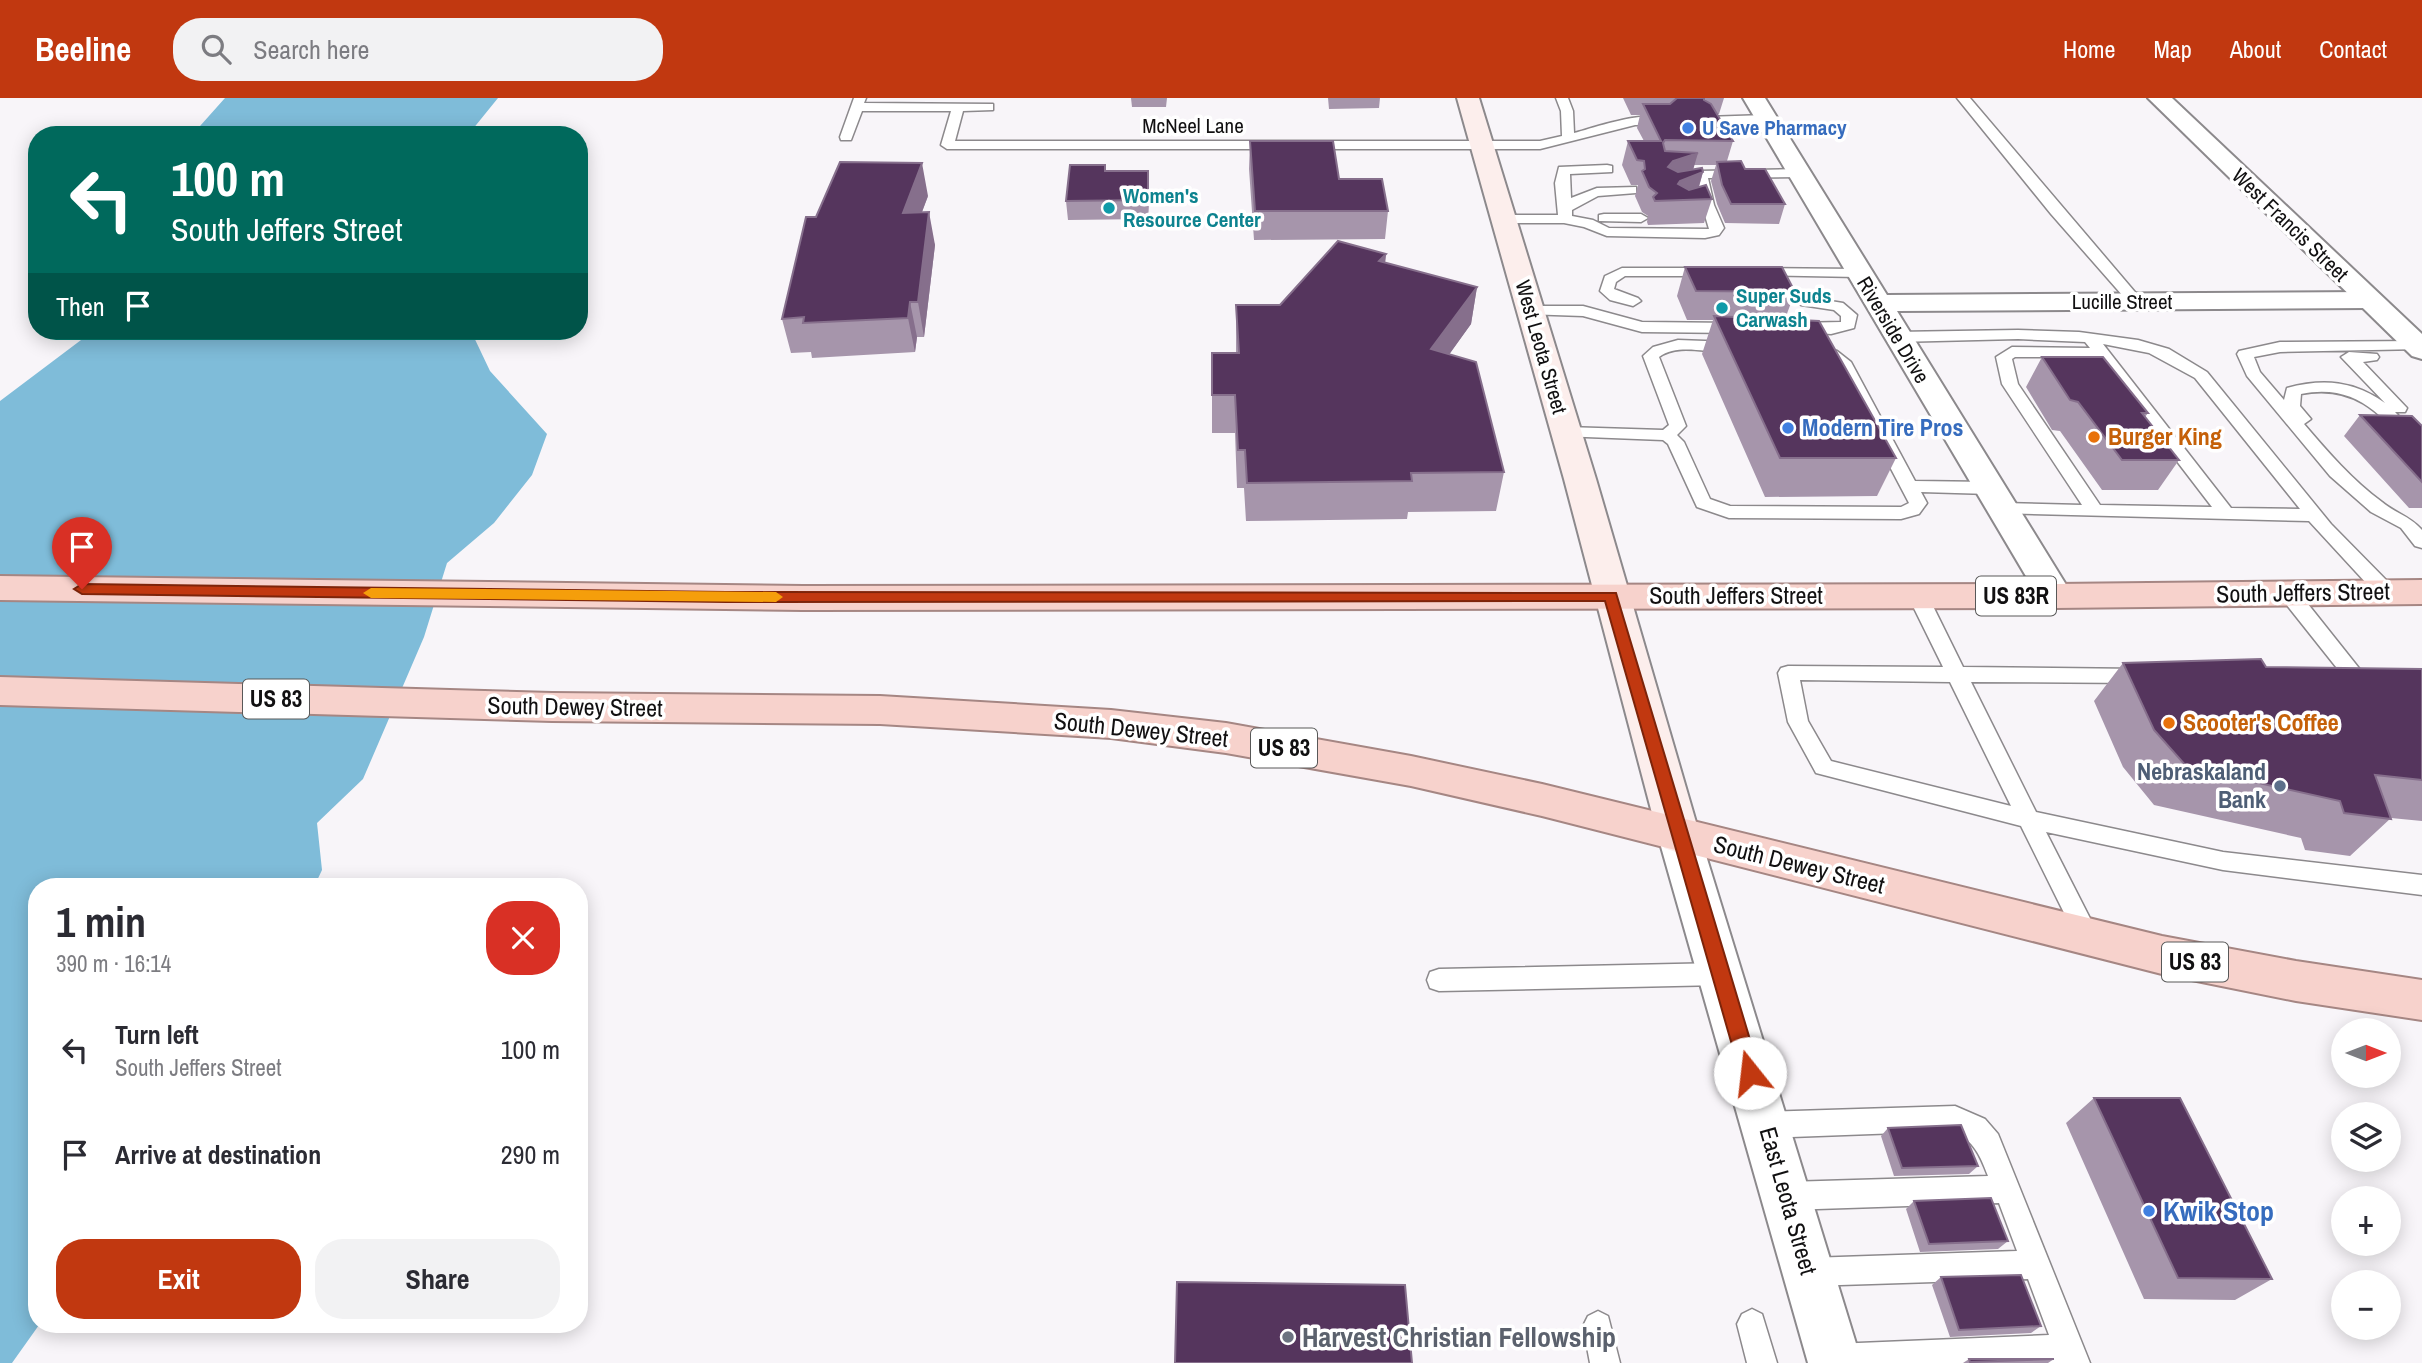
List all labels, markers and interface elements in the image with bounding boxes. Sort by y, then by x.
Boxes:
search box [173,18,663,81]
text: Beeline [35,27,131,71]
icon: search [197,30,235,68]
text: Search here [253,32,369,67]
text: Home [2063,33,2115,65]
text: Map [2153,33,2192,65]
text: About [2230,33,2281,65]
text: Contact [2319,33,2387,65]
street label: McNeel Lane [1142,111,1244,140]
place label: U Save Pharmacy [1702,113,1847,142]
marker: U Save Pharmacy [1680,120,1696,136]
text: 100 m [171,145,285,211]
icon: left [56,154,147,245]
street label: West Francis Street [2226,161,2355,288]
place label: Women's Resource Center [1123,181,1261,234]
marker: Women's Resource Center [1101,200,1117,216]
text: South Jeffers Street [171,208,403,251]
street label: Riverside Drive [1850,271,1937,388]
street label: West Leota Street [1509,277,1574,417]
place label: Super Suds Carwash [1736,281,1832,334]
icon: arrive [119,287,157,325]
street label: Lucille Street [2072,287,2172,316]
text: Then [56,289,105,324]
marker: Super Suds Carwash [1714,300,1730,316]
place label: Modern Tire Pros [1802,411,1964,443]
marker: Modern Tire Pros [1780,420,1796,436]
place label: Burger King [2108,420,2222,452]
marker: Burger King [2086,429,2102,445]
pin [52,517,112,589]
icon: arrive [63,528,101,566]
street label: South Jeffers Street [2216,574,2391,610]
road number: US 83R [1976,576,2056,616]
street label: South Jeffers Street [1649,579,1823,611]
road number: US 83 [243,680,309,719]
street label: South Dewey Street [487,688,663,724]
street label: South Dewey Street [1052,704,1230,754]
place label: Scooter's Coffee [2183,706,2339,738]
marker: Scooter's Coffee [2161,715,2177,731]
road number: US 83 [1251,728,1317,768]
place label: Nebraskaland Bank [2137,755,2266,815]
marker: Nebraskaland Bank [2272,778,2288,794]
street label: South Dewey Street [1710,827,1889,901]
text: 1 min [56,894,146,950]
button: close [486,901,560,975]
road number: US 83 [2162,942,2228,982]
text: 390 m · 16:14 [56,948,171,979]
text: Turn left [115,1017,199,1052]
north arrow [2331,1018,2401,1088]
map controls [2331,1018,2401,1340]
icon: left [56,1031,94,1069]
text: 100 m [501,1032,560,1067]
position arrow [1713,1036,1787,1110]
text: South Jeffers Street [115,1052,281,1083]
button: layers [2331,1102,2401,1172]
street label: East Leota Street [1753,1123,1825,1279]
icon: arrive [56,1136,94,1174]
text: Arrive at destination [115,1137,321,1172]
text: 290 m [501,1137,560,1172]
button: + [2331,1186,2401,1256]
place label: Kwik Stop [2163,1192,2274,1230]
marker: Kwik Stop [2141,1203,2157,1219]
button: Exit [56,1239,301,1319]
button: Share [315,1239,560,1319]
button: − [2331,1270,2401,1340]
place label: Harvest Christian Fellowship [1302,1318,1616,1356]
marker: Harvest Christian Fellowship [1280,1329,1296,1345]

